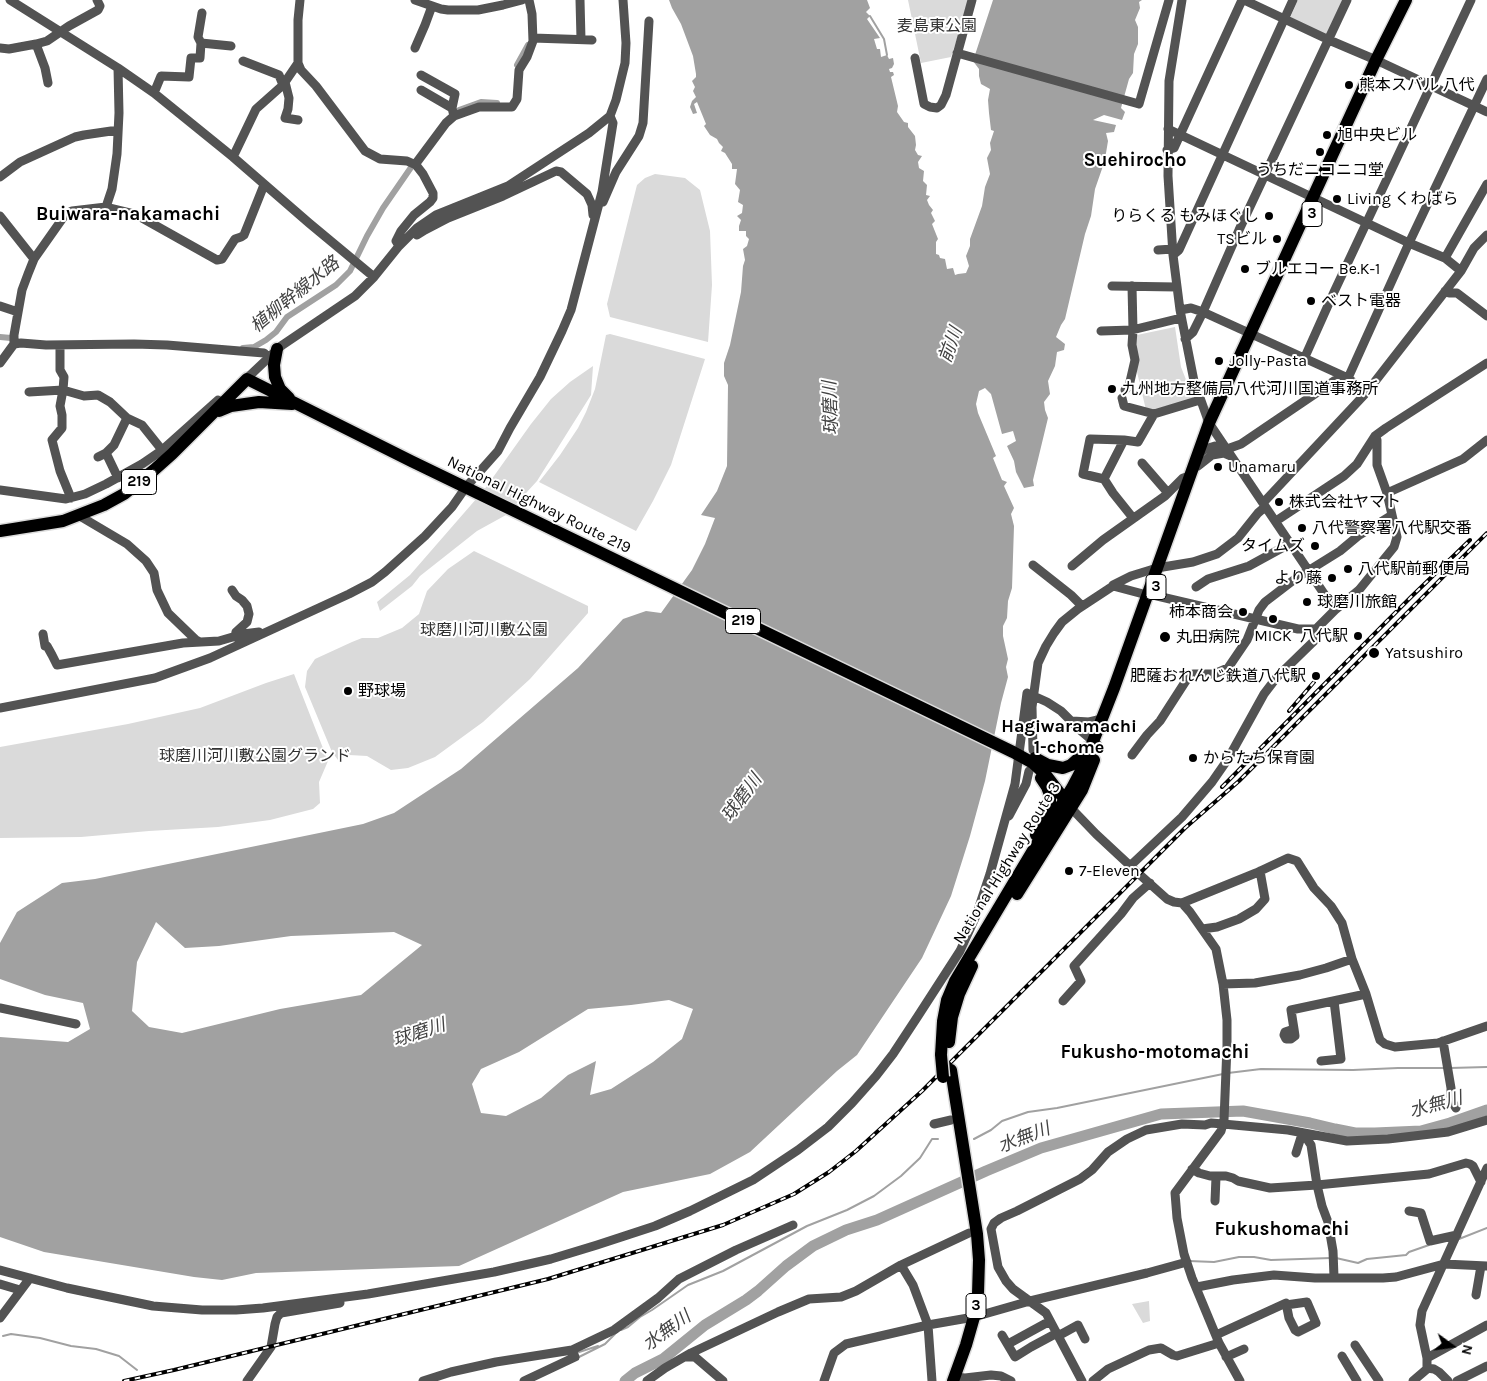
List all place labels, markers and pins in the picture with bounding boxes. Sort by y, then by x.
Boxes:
place label: 熊本スバル 八代 [1359,75,1475,95]
marker: 熊本スバル 八代 [1343,79,1355,91]
place label: 旭中央ビル [1337,125,1417,145]
marker: 旭中央ビル [1321,129,1333,141]
marker: うちだニコニコ堂 [1314,146,1326,158]
place label: うちだニコニコ堂 [1256,160,1384,180]
place label: Living くわばら [1347,189,1459,209]
marker: Living くわばら [1331,193,1343,205]
place label: りらくる もみほぐし [1111,206,1259,226]
marker: りらくる もみほぐし [1263,210,1275,222]
place label: TSビル [1217,229,1267,249]
marker: TSビル [1271,233,1283,245]
place label: ブルエコー Be.K-1 [1255,259,1380,279]
marker: ブルエコー Be.K-1 [1239,263,1251,275]
place label: ベスト電器 [1321,291,1401,311]
marker: ベスト電器 [1305,295,1317,307]
place label: Jolly-Pasta [1229,351,1307,371]
marker: Jolly-Pasta [1213,355,1225,367]
place label: 九州地方整備局八代河川国道事務所 [1122,379,1378,399]
marker: 九州地方整備局八代河川国道事務所 [1106,383,1118,395]
place label: Unamaru [1228,457,1296,477]
marker: Unamaru [1212,461,1224,473]
place label: 株式会社ヤマト [1289,492,1401,512]
marker: 株式会社ヤマト [1273,496,1285,508]
place label: 八代警察署八代駅交番 [1312,518,1472,538]
marker: 八代警察署八代駅交番 [1296,522,1308,534]
place label: タイムズ [1241,536,1305,556]
marker: タイムズ [1309,540,1321,552]
place label: 八代駅前郵便局 [1358,559,1470,579]
marker: 八代駅前郵便局 [1342,563,1354,575]
place label: より藤 [1274,568,1322,588]
marker: より藤 [1326,572,1338,584]
place label: 球磨川旅館 [1317,592,1397,612]
marker: 球磨川旅館 [1301,596,1313,608]
place label: 柿本商会 [1169,602,1233,622]
marker: 柿本商会 [1237,606,1249,618]
marker: MICK [1267,613,1279,625]
place label: MICK [1254,626,1292,646]
place label: 八代駅 [1300,626,1348,646]
place label: 丸田病院 [1176,627,1240,647]
marker: 丸田病院 [1158,630,1172,644]
marker: 八代駅 [1352,630,1364,642]
place label: Yatsushiro [1385,643,1463,663]
marker: Yatsushiro [1367,646,1381,660]
place label: 肥薩おれんじ鉄道八代駅 [1130,666,1306,686]
marker: 肥薩おれんじ鉄道八代駅 [1310,670,1322,682]
place label: 野球場 [358,681,406,701]
marker: 野球場 [342,685,354,697]
place label: からたち保育園 [1203,748,1315,768]
marker: からたち保育園 [1187,752,1199,764]
place label: 7-Eleven [1079,861,1140,881]
marker: 7-Eleven [1063,865,1075,877]

